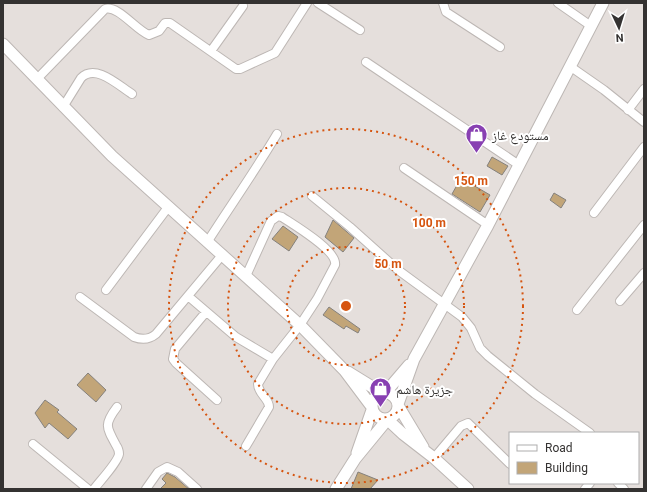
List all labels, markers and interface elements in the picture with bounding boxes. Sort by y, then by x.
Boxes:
north arrow [599,8,639,48]
text: N [615,31,624,44]
shop icon: مستودع غاز [464,122,490,155]
place label: مستودع غاز [491,128,549,145]
text: 150 m [454,174,488,188]
text: 100 m [412,216,446,230]
text: 50 m [374,257,402,271]
centre of rings [339,299,353,313]
shop icon: جزيرة هاشم [367,376,393,409]
place label: جزيرة هاشم [396,382,453,398]
legend [509,432,639,484]
text: Road [545,441,573,455]
text: Building [545,461,588,475]

